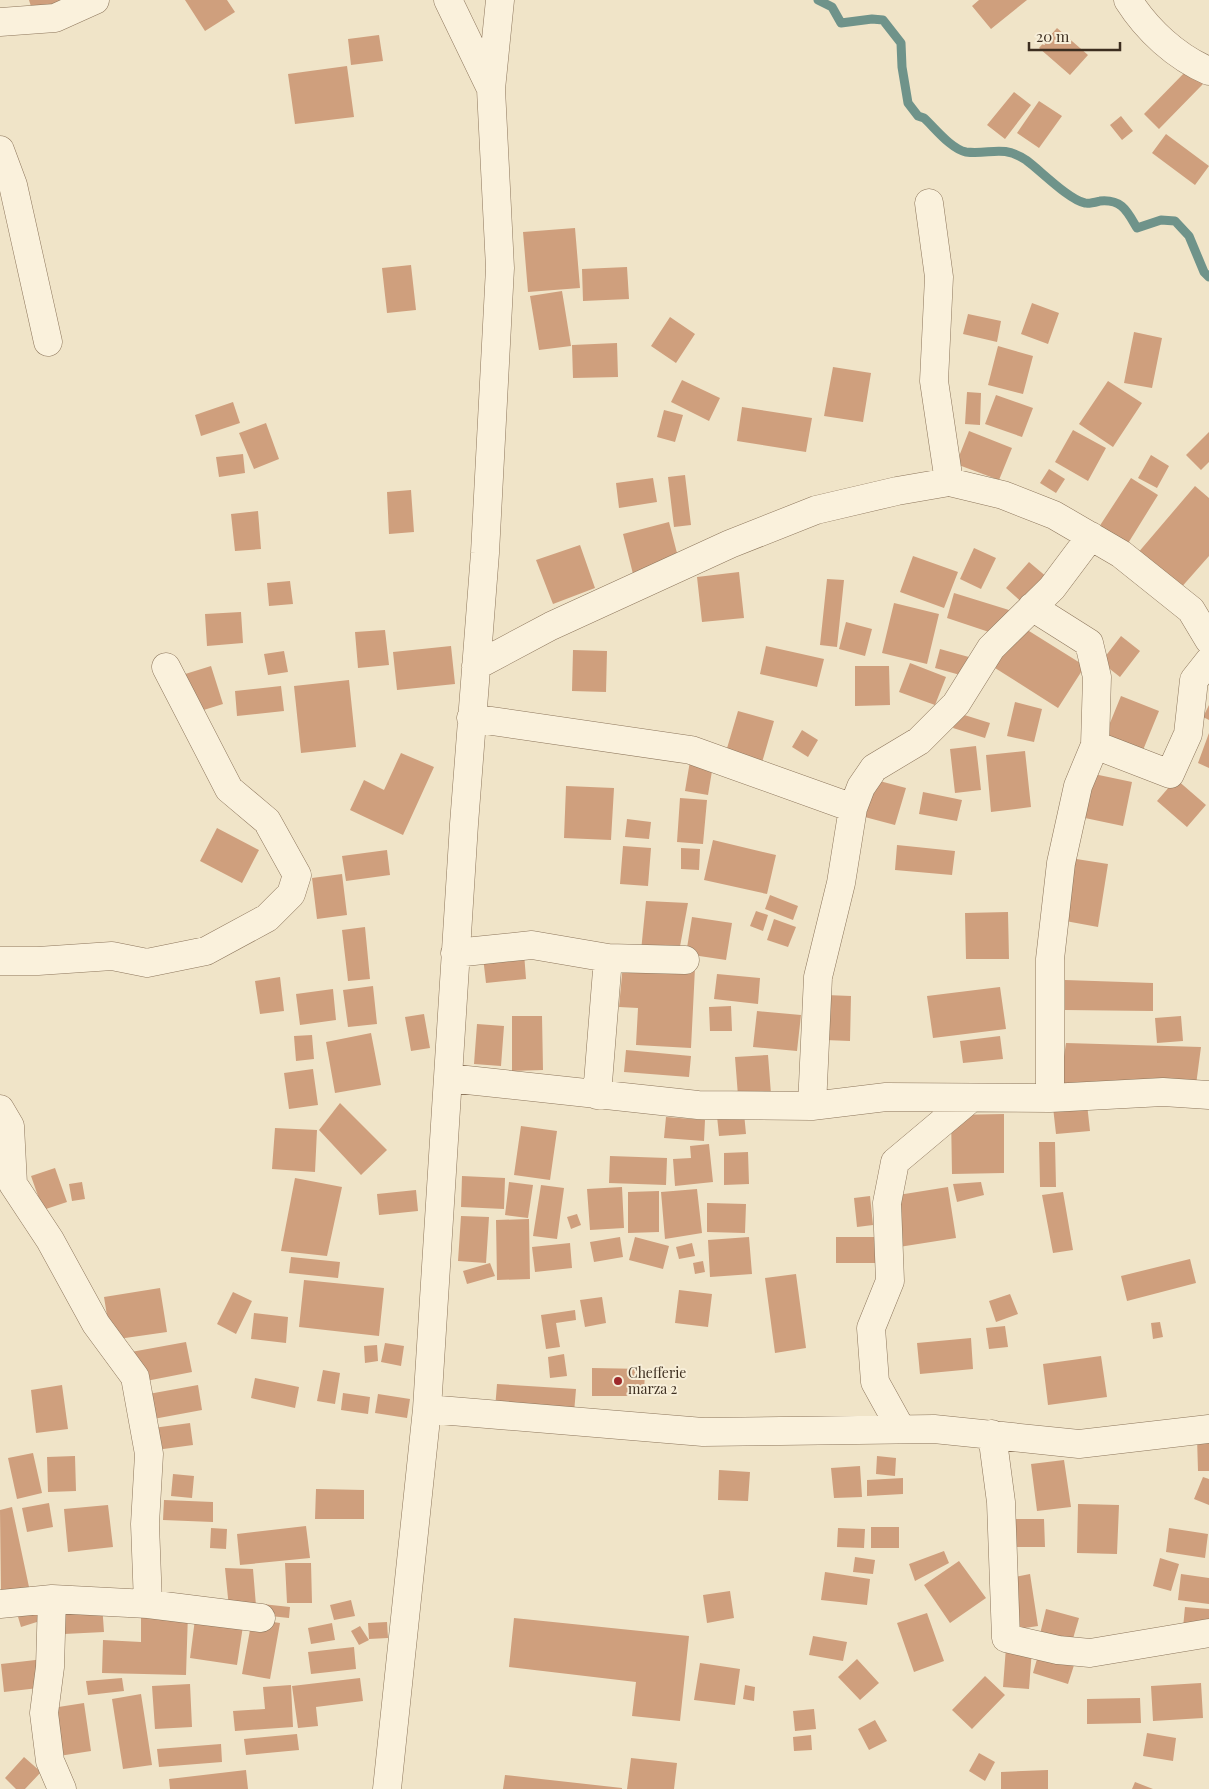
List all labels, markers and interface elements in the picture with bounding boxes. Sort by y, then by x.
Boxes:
scale bar [1029,20,1120,52]
text: 20 m [1036,26,1070,46]
place label: Chefferie marza 2 [628,1363,686,1398]
marker: Chefferie marza 2 [612,1375,624,1387]

